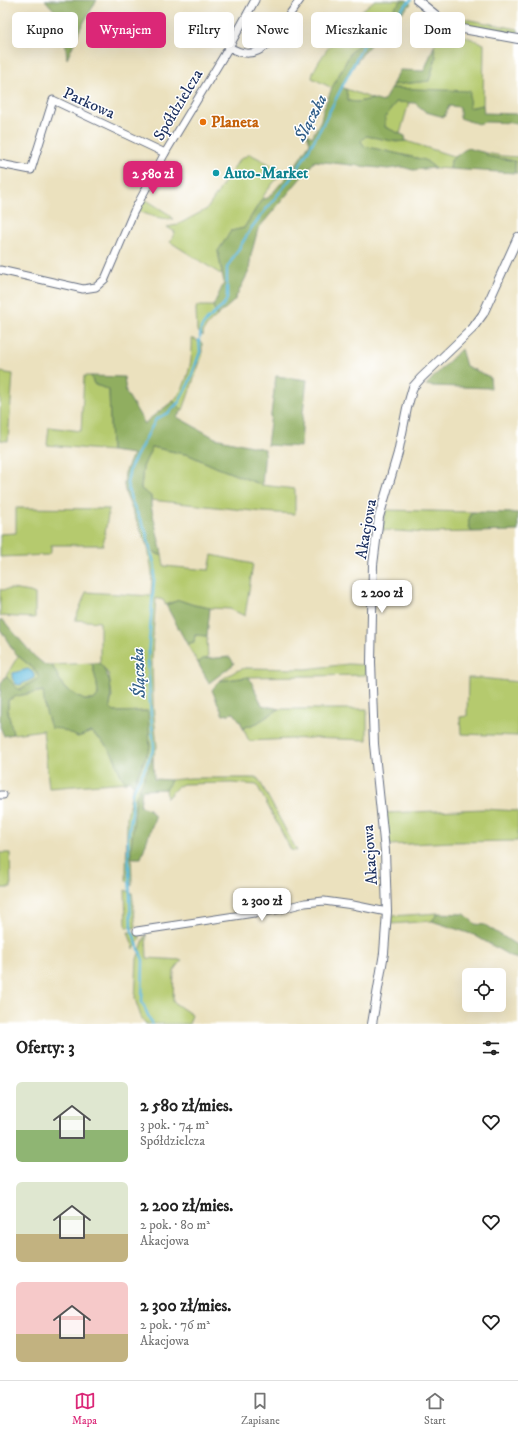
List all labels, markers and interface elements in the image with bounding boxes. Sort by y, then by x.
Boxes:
chip: Kupno [12,12,78,48]
chip: Wynajem [86,12,166,48]
chip: Filtry [174,12,234,48]
chip: Nowe [242,12,303,48]
chip: Mieszkanie [311,12,402,48]
chip: Dom [410,12,465,48]
street label: Spółdzielcza [149,65,207,144]
street label: Parkowa [60,83,118,123]
water label: Ślączka [289,90,333,146]
place label: Planeta [211,112,260,132]
marker: Planeta [198,117,208,127]
pin: 2 580 zł [112,161,194,195]
place label: Auto-Market [223,163,309,183]
text: 2 580 zł [132,166,174,182]
marker: Auto-Market [211,168,221,178]
street label: Akacjowa [351,497,381,560]
pin: 2 200 zł [341,580,423,614]
text: 2 200 zł [361,585,403,601]
water label: Ślączka [127,647,151,700]
street label: Akacjowa [358,824,382,886]
pin: 2 300 zł [221,888,303,922]
text: 2 300 zł [242,893,282,909]
map controls [462,968,506,1012]
button: locate [462,968,506,1012]
text: Oferty: 3 [16,1037,75,1059]
icon: filters [480,1037,502,1059]
text: 2 580 zł/mies. [140,1095,233,1117]
icon: home [48,1098,96,1146]
icon: heart [480,1111,502,1133]
text: 3 pok. · 74 m² [140,1117,209,1133]
text: Spółdzielcza [140,1133,205,1149]
text: 2 200 zł/mies. [140,1195,233,1217]
icon: home [48,1198,96,1246]
icon: heart [480,1211,502,1233]
text: 2 pok. · 80 m² [140,1217,210,1233]
text: Akacjowa [140,1233,189,1249]
text: 2 300 zł/mies. [140,1295,231,1317]
icon: home [48,1298,96,1346]
icon: heart [480,1311,502,1333]
text: 2 pok. · 76 m² [140,1317,210,1333]
text: Akacjowa [140,1333,189,1349]
tab: Mapa [72,1390,97,1428]
tab: Zapisane [241,1390,280,1428]
tab: Start [424,1390,446,1428]

